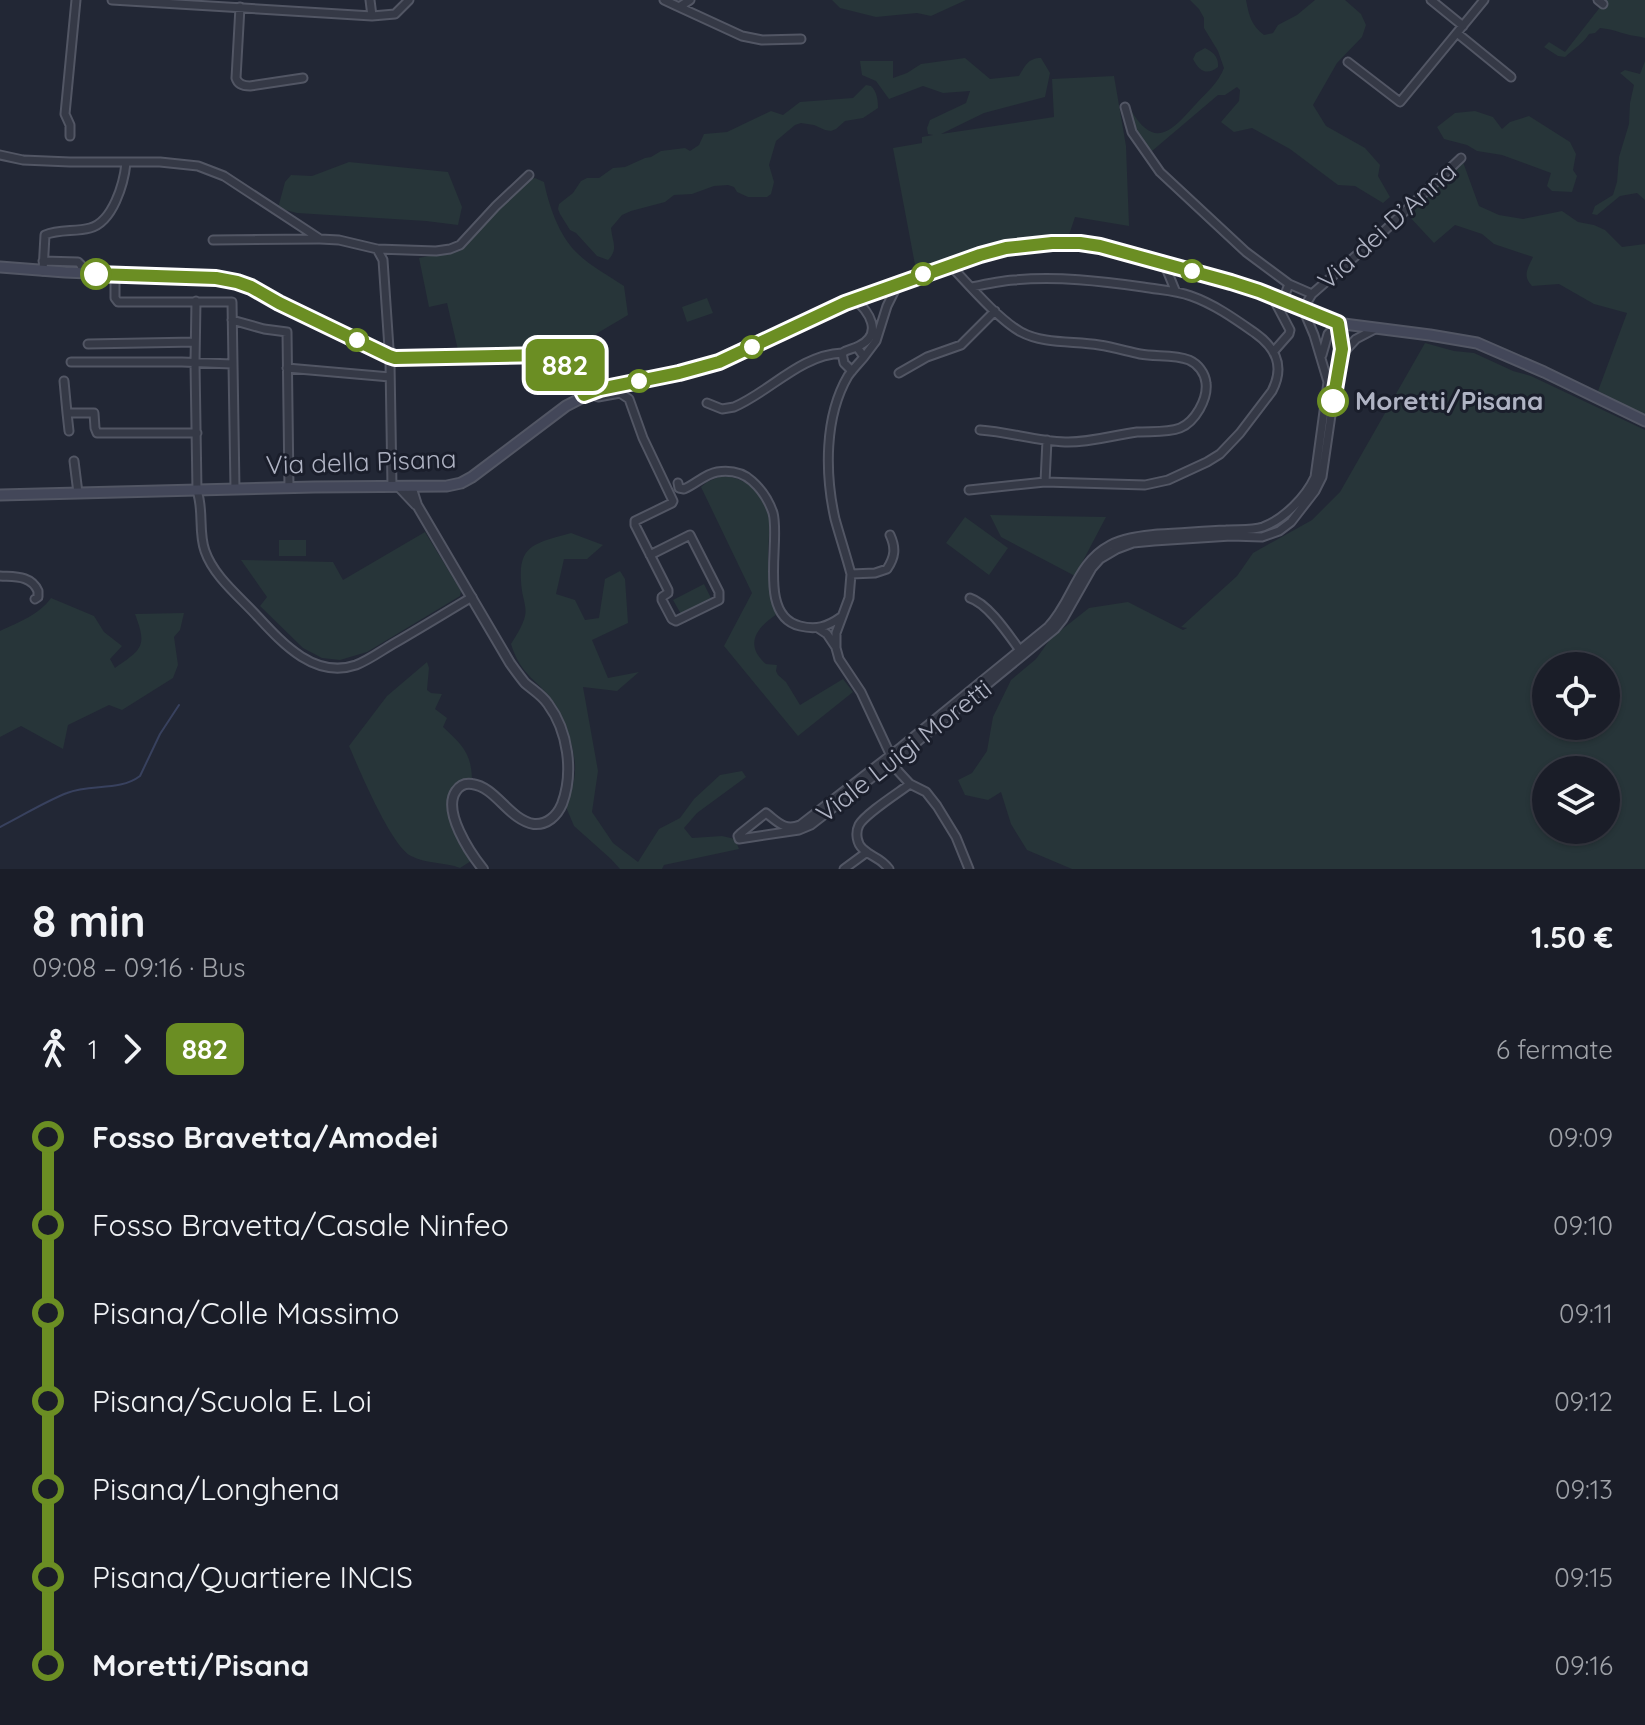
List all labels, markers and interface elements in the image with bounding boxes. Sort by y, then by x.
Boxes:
street label: Via dei D’Anna [1311,155,1463,297]
unlabelled marker [81,259,111,289]
unlabelled marker [1181,260,1203,282]
unlabelled marker [912,263,934,285]
unlabelled marker [346,329,368,351]
unlabelled marker [741,336,763,358]
line badge: 882 [519,339,611,391]
text: 882 [542,347,588,382]
unlabelled marker [628,370,650,392]
place label: Moretti/Pisana [1355,384,1543,417]
marker: Moretti/Pisana [1318,386,1348,416]
street label: Via della Pisana [265,442,457,481]
map controls [1532,652,1620,844]
button: locate [1532,652,1620,740]
street label: Viale Luigi Moretti [809,672,998,829]
button: layers [1532,756,1620,844]
text: 8 min [32,893,146,948]
text: 1.50 € [1531,918,1613,956]
text: 09:08 – 09:16 · Bus [32,951,245,984]
icon: walk [32,1027,76,1071]
icon: forward [110,1027,154,1071]
text: 882 [182,1031,228,1066]
text: 1 [88,1033,98,1066]
text: 6 fermate [1496,1033,1613,1066]
text: Fosso Bravetta/Amodei [92,1118,438,1156]
text: 09:09 [1548,1121,1613,1154]
text: Fosso Bravetta/Casale Ninfeo [92,1206,509,1244]
text: 09:10 [1553,1209,1613,1242]
text: Pisana/Colle Massimo [92,1294,399,1332]
text: 09:11 [1559,1297,1613,1330]
text: Pisana/Scuola E. Loi [92,1382,372,1420]
text: 09:12 [1554,1385,1613,1418]
text: Pisana/Longhena [92,1470,340,1508]
text: 09:13 [1555,1473,1613,1506]
text: Pisana/Quartiere INCIS [92,1558,413,1596]
text: 09:15 [1554,1561,1613,1594]
text: Moretti/Pisana [92,1646,309,1684]
text: 09:16 [1555,1649,1613,1682]

